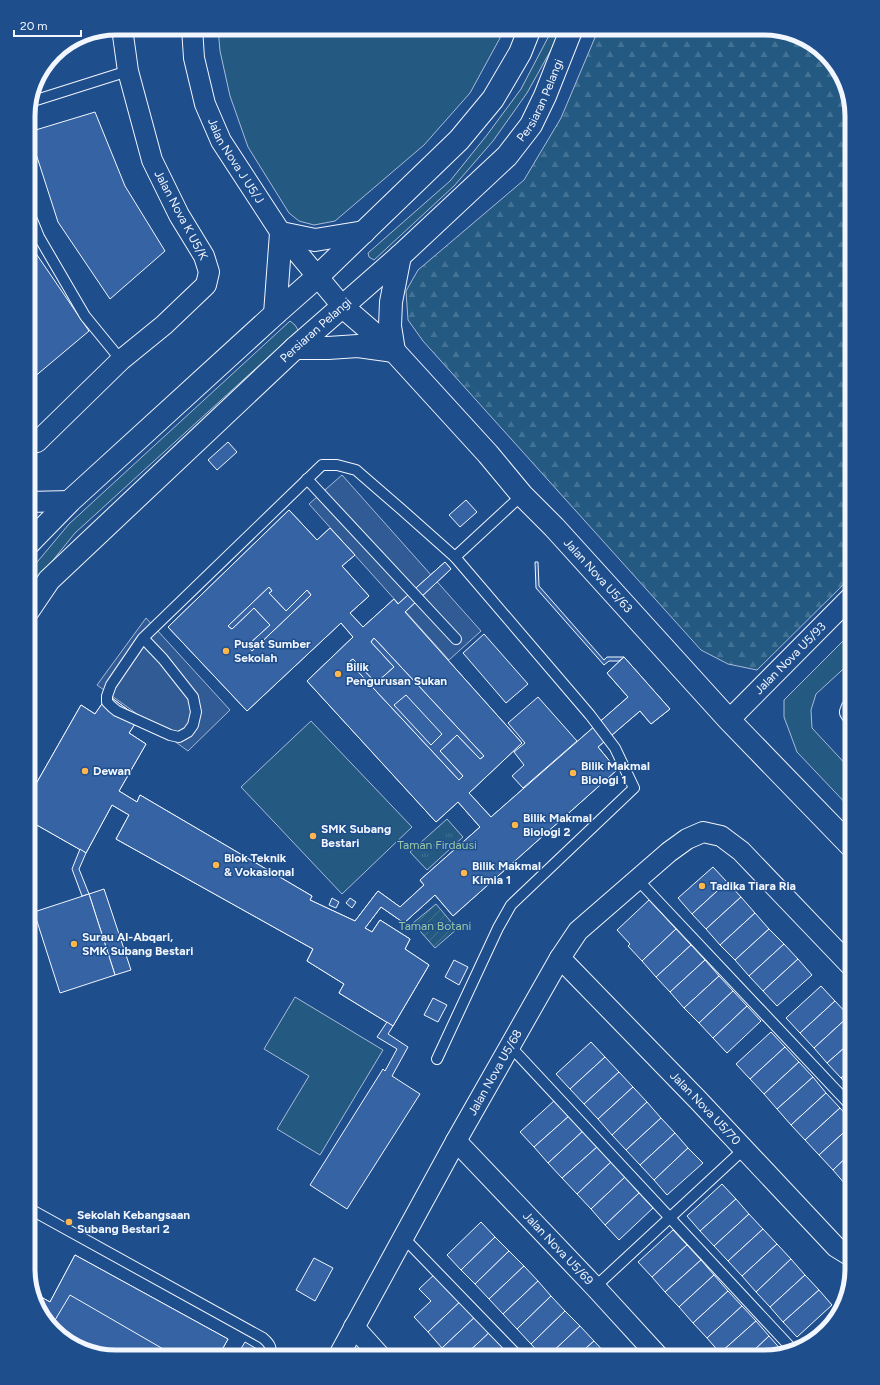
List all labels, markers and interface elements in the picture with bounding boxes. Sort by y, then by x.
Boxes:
scale bar [14,12,81,38]
text: 20 m [20,19,48,33]
street label: Persiaran Pelangi [514,57,566,144]
street label: Jalan Nova J U5/J [205,116,267,206]
street label: Jalan Nova K U5/K [151,168,211,263]
street label: Persiaran Pelangi [277,295,354,365]
street label: Jalan Nova U5/63 [561,536,635,616]
street label: Jalan Nova U5/93 [752,619,829,697]
place label: Pusat Sumber Sekolah [234,637,311,665]
marker: Pusat Sumber Sekolah [221,646,231,656]
place label: Bilik Pengurusan Sukan [346,660,447,688]
marker: Bilik Pengurusan Sukan [333,669,343,679]
place label: Bilik Makmal Biologi 1 [581,759,650,787]
place label: Dewan [93,764,131,778]
marker: Dewan [80,766,90,776]
marker: Bilik Makmal Biologi 1 [568,768,578,778]
place label: Bilik Makmal Biologi 2 [523,811,592,839]
marker: Bilik Makmal Biologi 2 [510,820,520,830]
place label: SMK Subang Bestari [321,822,391,850]
marker: SMK Subang Bestari [308,831,318,841]
park label: Taman Firdausi [397,838,477,852]
place label: Blok Teknik & Vokasional [224,851,294,879]
place label: Bilik Makmal Kimia 1 [472,859,541,887]
marker: Blok Teknik & Vokasional [211,860,221,870]
marker: Bilik Makmal Kimia 1 [459,868,469,878]
place label: Tadika Tiara Ria [710,879,796,893]
marker: Tadika Tiara Ria [697,881,707,891]
park label: Taman Botani [399,919,471,933]
place label: Surau Al-Abqari, SMK Subang Bestari [82,930,193,958]
marker: Surau Al-Abqari, SMK Subang Bestari [69,939,79,949]
street label: Jalan Nova U5/68 [465,1027,525,1118]
street label: Jalan Nova U5/70 [667,1068,744,1148]
place label: Sekolah Kebangsaan Subang Bestari 2 [77,1208,190,1236]
street label: Jalan Nova U5/69 [520,1209,596,1288]
marker: Sekolah Kebangsaan Subang Bestari 2 [64,1217,74,1227]

